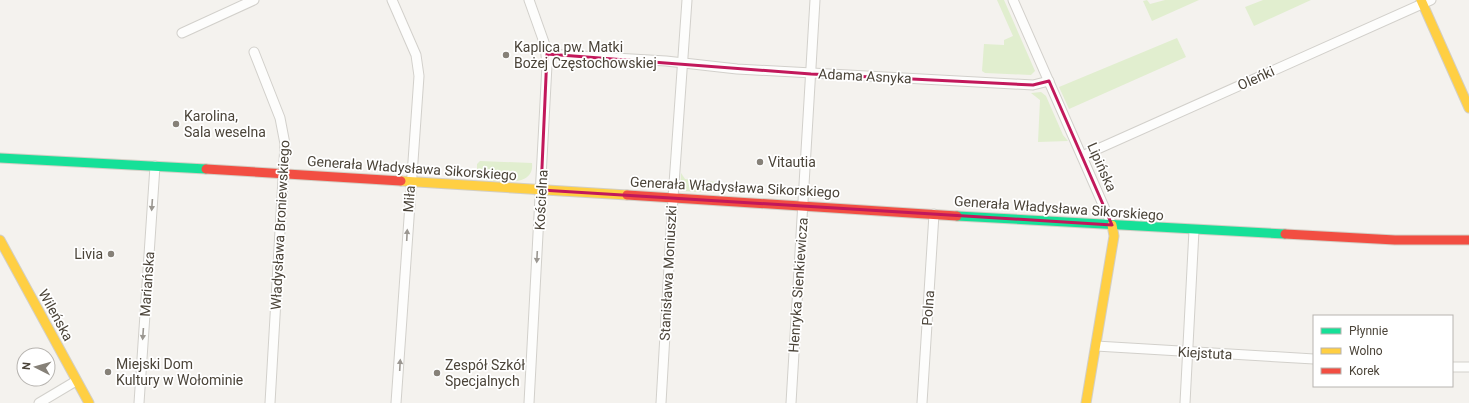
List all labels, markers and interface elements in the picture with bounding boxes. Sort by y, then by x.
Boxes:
place label: Kaplica pw. Matki Bożej Częstochowskiej [514,39,657,71]
marker: Kaplica pw. Matki Bożej Częstochowskiej [501,50,511,60]
street label: Oleńki [1235,63,1277,93]
street label: Adama Asnyka [818,66,912,86]
place label: Karolina, Sala weselna [184,108,266,140]
marker: Karolina, Sala weselna [171,119,181,129]
street label: Władysława Broniewskiego [268,140,292,310]
street label: Lipińska [1084,140,1120,194]
street label: Generała Władysława Sikorskiego [307,153,517,183]
place label: Vitautia [768,154,816,170]
marker: Vitautia [755,157,765,167]
street label: Kościelna [531,169,551,231]
street label: Generała Władysława Sikorskiego [630,174,840,200]
street label: Miła [400,185,418,213]
street label: Generała Władysława Sikorskiego [954,193,1164,223]
one-way arrow [149,199,155,212]
street label: Stanisława Moniuszki [656,205,680,341]
street label: Henryka Sienkiewicza [785,217,811,353]
one-way arrow [404,229,411,241]
place label: Livia [74,246,103,262]
marker: Livia [106,249,116,259]
street label: Mariańska [137,251,157,317]
one-way arrow [534,251,541,263]
street label: Wileńska [35,286,77,344]
street label: Polna [919,290,937,326]
legend [1313,315,1453,387]
text: Płynnie [1349,324,1388,338]
one-way arrow [140,328,147,340]
street label: Kiejstuta [1177,344,1233,362]
text: Wolno [1349,344,1383,358]
north arrow [16,347,56,387]
place label: Miejski Dom Kultury w Wołominie [116,356,243,388]
place label: Zespół Szkół Specjalnych [445,357,525,389]
one-way arrow [397,358,403,371]
text: N [20,361,33,371]
text: Korek [1349,364,1381,378]
marker: Miejski Dom Kultury w Wołominie [103,367,113,377]
marker: Zespół Szkół Specjalnych [432,368,442,378]

